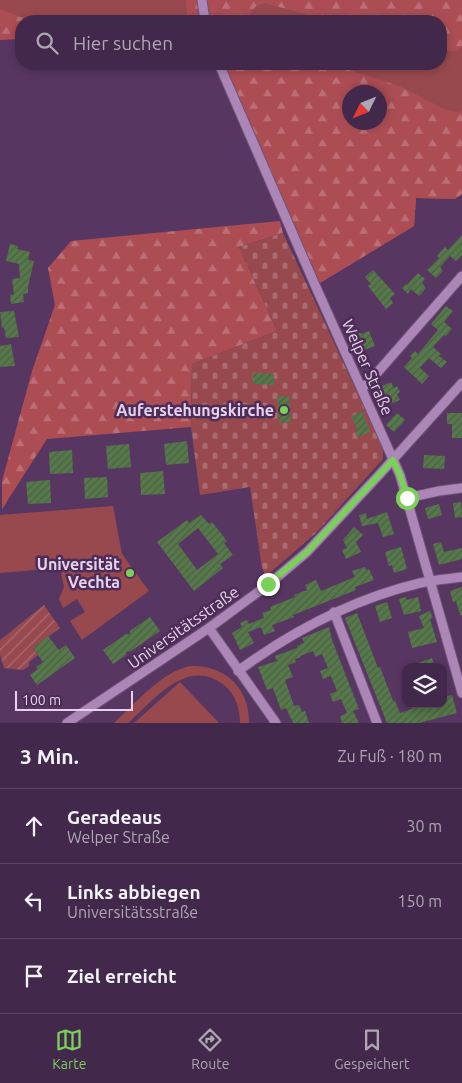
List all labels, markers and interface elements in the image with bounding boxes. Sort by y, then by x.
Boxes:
search box [15,15,447,70]
icon: search [33,29,61,57]
text: Hier suchen [73,32,173,54]
north arrow [342,85,387,130]
street label: Welper Straße [339,316,397,418]
place label: Auferstehungskirche [116,401,274,419]
marker: Auferstehungskirche [278,404,290,416]
route start [396,487,419,510]
place label: Universität Vechta [37,555,120,591]
marker: Universität Vechta [124,567,136,579]
route end [257,573,280,596]
street label: Universitätsstraße [124,582,242,672]
map controls [402,663,447,708]
button: layers [402,663,447,708]
scale bar [15,688,132,711]
text: 100 m [22,692,61,708]
text: 3 Min. [20,744,79,768]
text: Zu Fuß · 180 m [337,747,442,765]
text: Geradeaus [67,806,162,828]
icon: ahead [20,812,48,840]
text: 30 m [406,817,442,835]
text: Welper Straße [67,828,170,846]
text: Links abbiegen [67,881,201,903]
icon: left [20,887,48,915]
text: 150 m [397,892,442,910]
text: Universitätsstraße [67,903,198,921]
icon: arrive [20,962,48,990]
text: Ziel erreicht [67,965,176,987]
tab: Karte [52,1026,87,1072]
tab: Route [191,1026,229,1072]
tab: Gespeichert [334,1026,410,1072]

